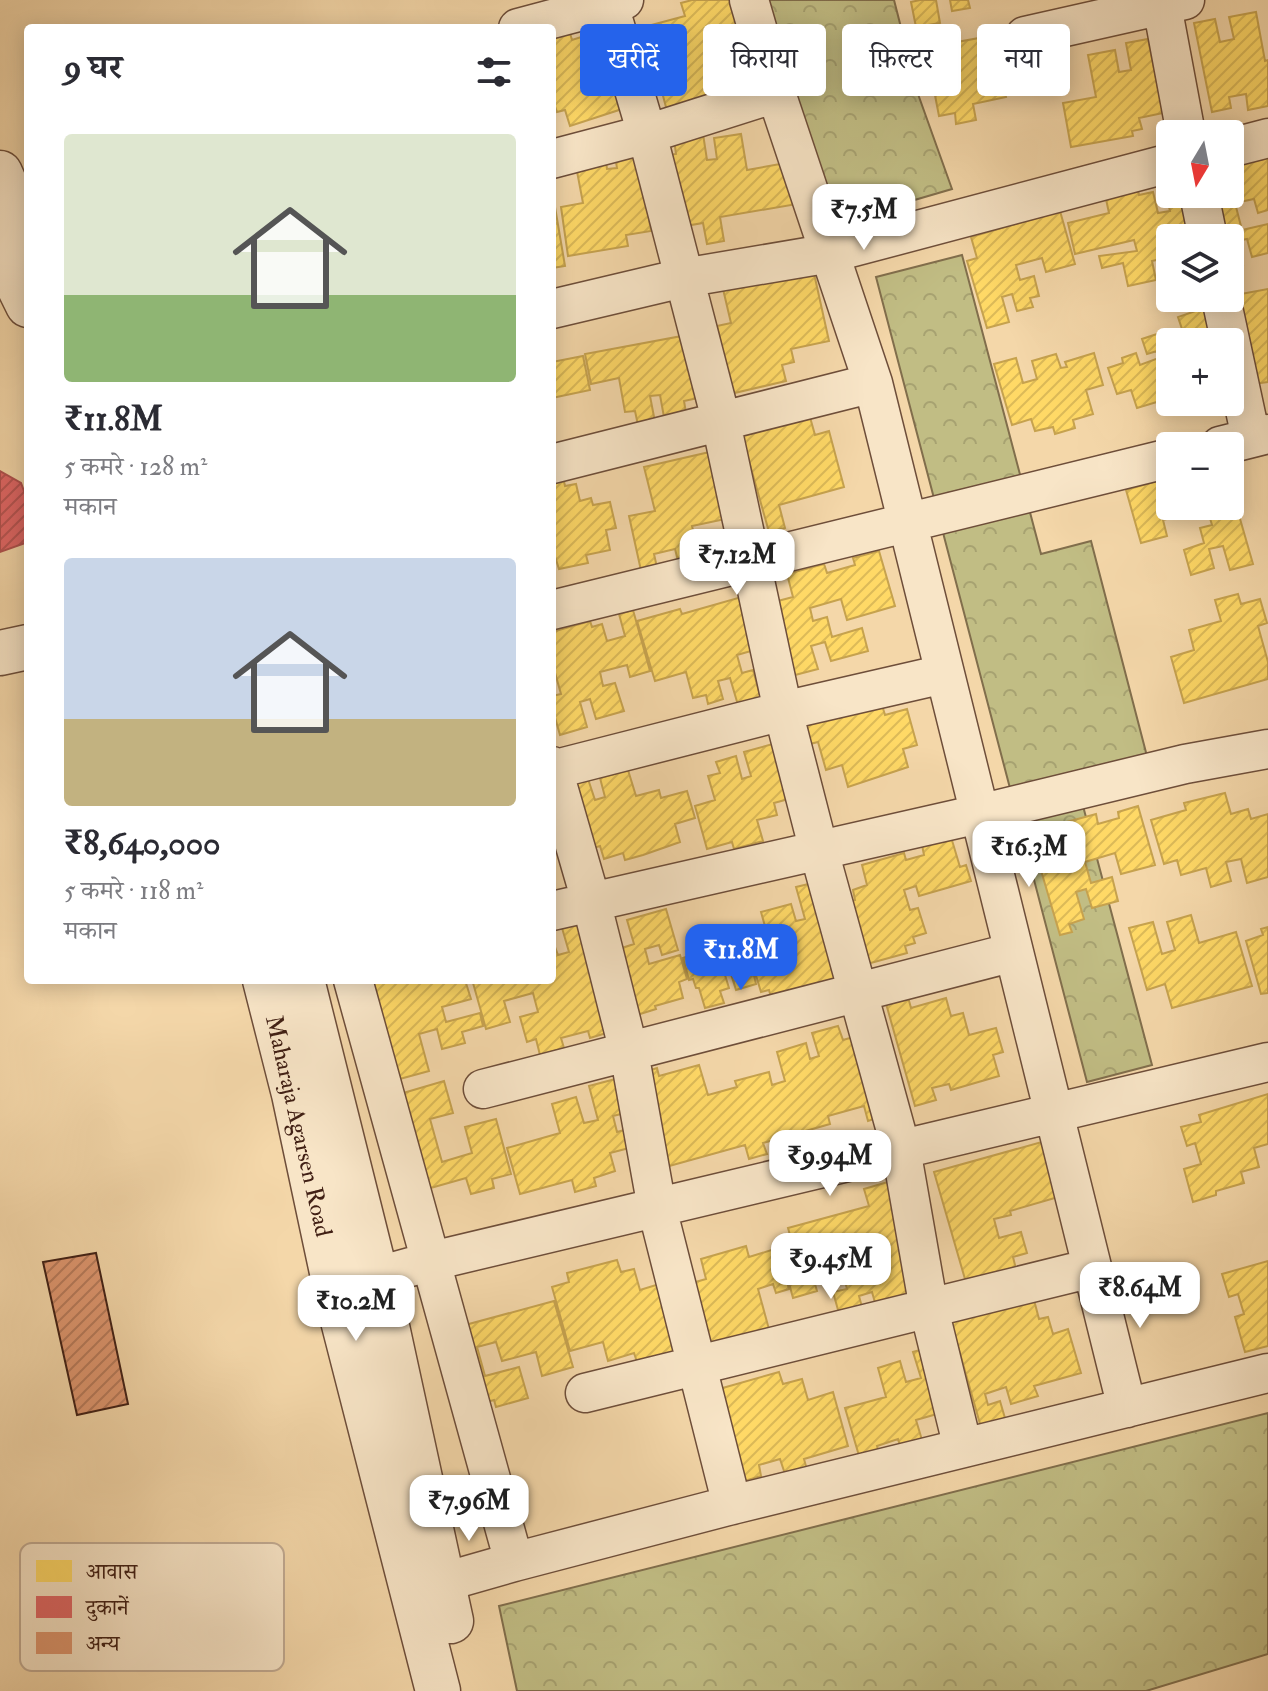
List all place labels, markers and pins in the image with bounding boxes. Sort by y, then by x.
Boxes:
pin: ₹7.5M [808,184,920,252]
pin: ₹7.12M [672,529,802,597]
pin: ₹16.3M [964,821,1094,889]
pin: ₹11.8M [676,924,806,992]
pin: ₹9.94M [765,1130,895,1198]
pin: ₹9.45M [766,1233,896,1301]
pin: ₹8.64M [1075,1262,1205,1330]
pin: ₹10.2M [291,1275,421,1343]
pin: ₹7.96M [404,1475,534,1543]

